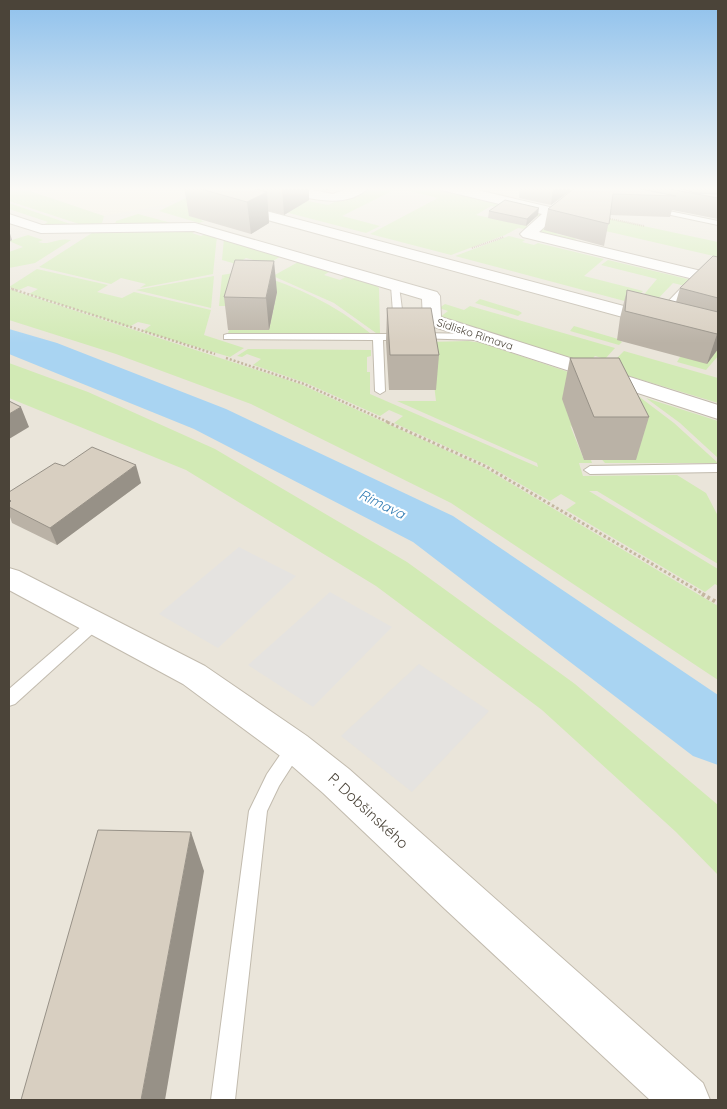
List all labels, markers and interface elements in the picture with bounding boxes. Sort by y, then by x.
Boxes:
street label: Sídlisko Rimava [435,315,515,353]
water label: Rimava [356,485,409,524]
street label: P. Dobšinského [324,769,412,853]

